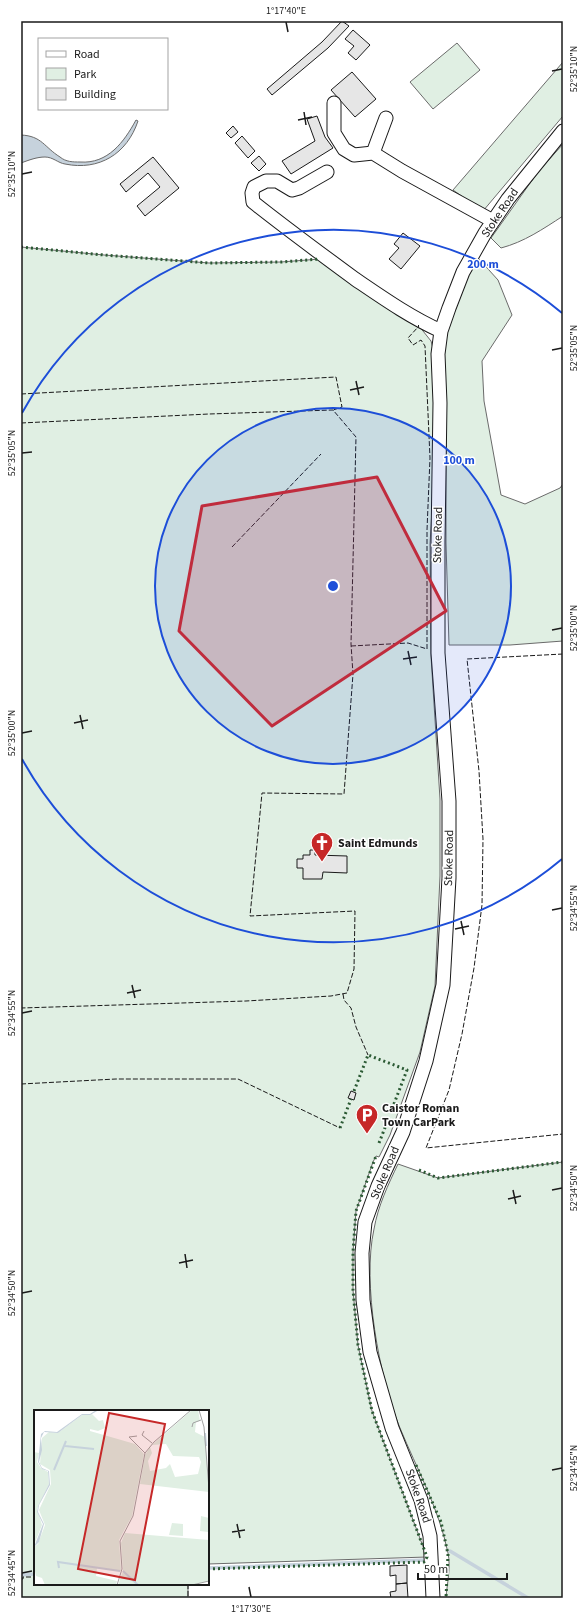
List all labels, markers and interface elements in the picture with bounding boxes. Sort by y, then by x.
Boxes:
text: 1°17'40"E [266,4,306,18]
legend [38,38,168,110]
text: Road [74,46,100,63]
text: 52°35'10"N [567,46,581,92]
text: Park [74,66,96,83]
text: Building [74,86,116,103]
text: 52°35'10"N [5,151,19,197]
street label: Stoke Road [477,185,523,241]
text: 200 m [467,256,499,273]
text: 52°35'05"N [567,325,581,371]
text: 52°35'05"N [5,430,19,476]
text: 100 m [443,452,475,469]
street label: Stoke Road [429,507,447,563]
centre of rings [326,579,340,593]
text: 52°35'00"N [567,605,581,651]
text: 52°35'00"N [5,710,19,756]
church icon: Saint Edmunds [309,830,335,863]
street label: Stoke Road [440,830,458,886]
place label: Saint Edmunds [338,835,418,852]
text: 52°34'55"N [567,885,581,931]
text: 52°34'55"N [5,990,19,1036]
place label: Caistor Roman Town CarPark [382,1100,459,1131]
parking icon: Caistor Roman Town CarPark [354,1102,380,1135]
street label: Stoke Road [366,1144,404,1202]
text: 52°34'50"N [567,1165,581,1211]
text: 52°34'50"N [5,1270,19,1316]
inset map [34,1410,209,1585]
text: 52°34'45"N [567,1445,581,1491]
street label: Stoke Road [401,1467,435,1525]
text: 52°34'45"N [5,1550,19,1596]
scale bar [418,1555,507,1581]
text: 50 m [424,1561,448,1578]
text: 1°17'30"E [231,1602,271,1616]

